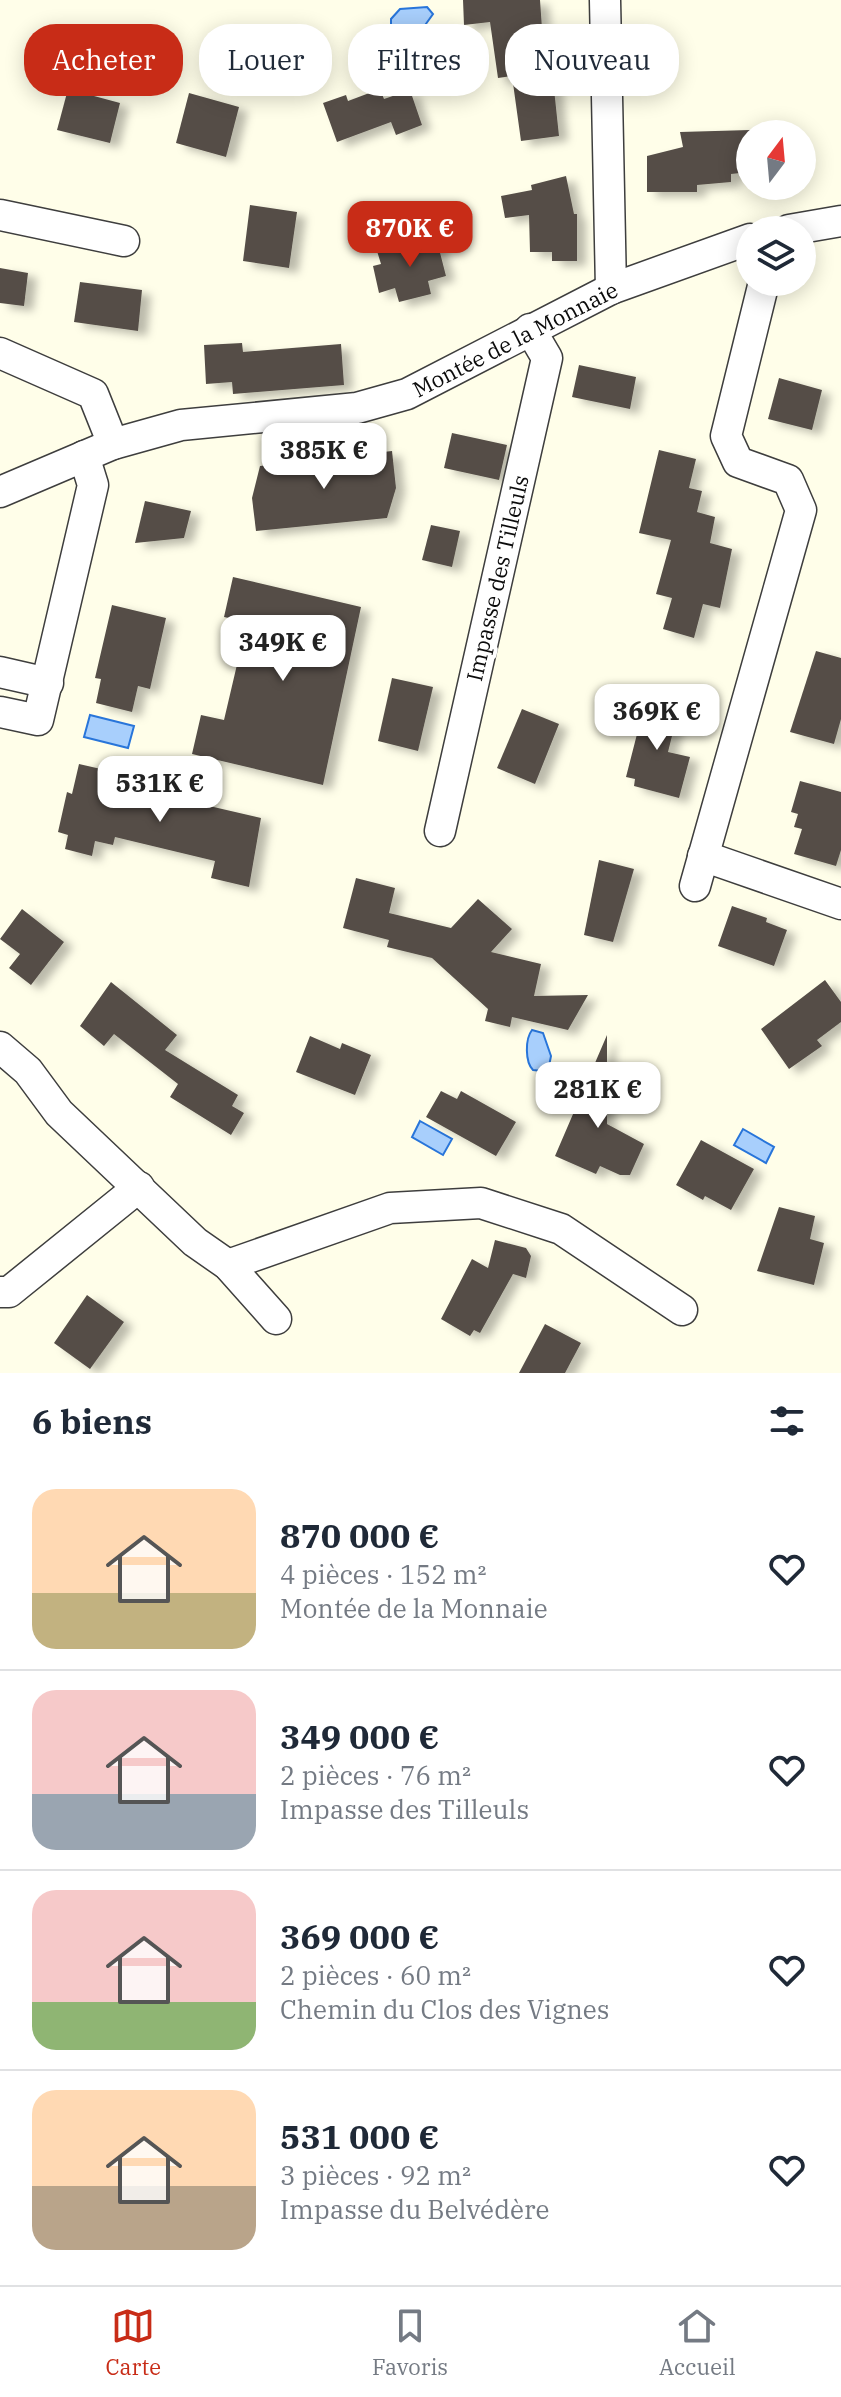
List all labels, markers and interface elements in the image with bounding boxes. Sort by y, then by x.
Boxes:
chip: Acheter [24,24,183,96]
chip: Louer [199,24,332,96]
chip: Filtres [348,24,489,96]
chip: Nouveau [505,24,679,96]
north arrow [736,120,816,200]
map controls [736,120,816,296]
pin: 870K € [345,201,475,269]
text: 870K € [366,210,454,244]
button: layers [736,216,816,296]
street label: Montée de la Monnaie [407,275,623,403]
pin: 385K € [259,423,389,491]
text: 385K € [280,432,368,466]
street label: Impasse des Tilleuls [459,472,535,684]
pin: 349K € [218,615,348,683]
text: 349K € [239,624,327,658]
pin: 369K € [592,684,722,752]
text: 369K € [613,693,701,727]
pin: 531K € [95,756,225,824]
text: 531K € [116,765,204,799]
pin: 281K € [533,1062,663,1130]
text: 281K € [554,1071,642,1105]
text: 6 biens [32,1399,152,1443]
icon: filters [765,1399,809,1443]
text: 870 000 € [280,1513,439,1557]
icon: home [96,1521,192,1617]
icon: heart [765,1547,809,1591]
text: 4 pièces · 152 m² [280,1557,487,1591]
text: Montée de la Monnaie [280,1591,548,1625]
text: 349 000 € [280,1714,439,1758]
icon: home [96,1722,192,1818]
icon: heart [765,1748,809,1792]
text: 2 pièces · 76 m² [280,1758,471,1792]
text: Impasse des Tilleuls [280,1792,529,1826]
text: 369 000 € [280,1914,439,1958]
icon: home [96,1922,192,2018]
icon: heart [765,1948,809,1992]
text: 2 pièces · 60 m² [280,1958,471,1992]
text: Chemin du Clos des Vignes [280,1992,609,2026]
text: 531 000 € [280,2114,439,2158]
icon: home [96,2122,192,2218]
icon: heart [765,2148,809,2192]
text: 3 pièces · 92 m² [280,2158,471,2192]
text: Impasse du Belvédère [280,2192,549,2226]
tab: Carte [106,2304,161,2381]
tab: Favoris [372,2304,448,2381]
tab: Accueil [659,2304,735,2381]

